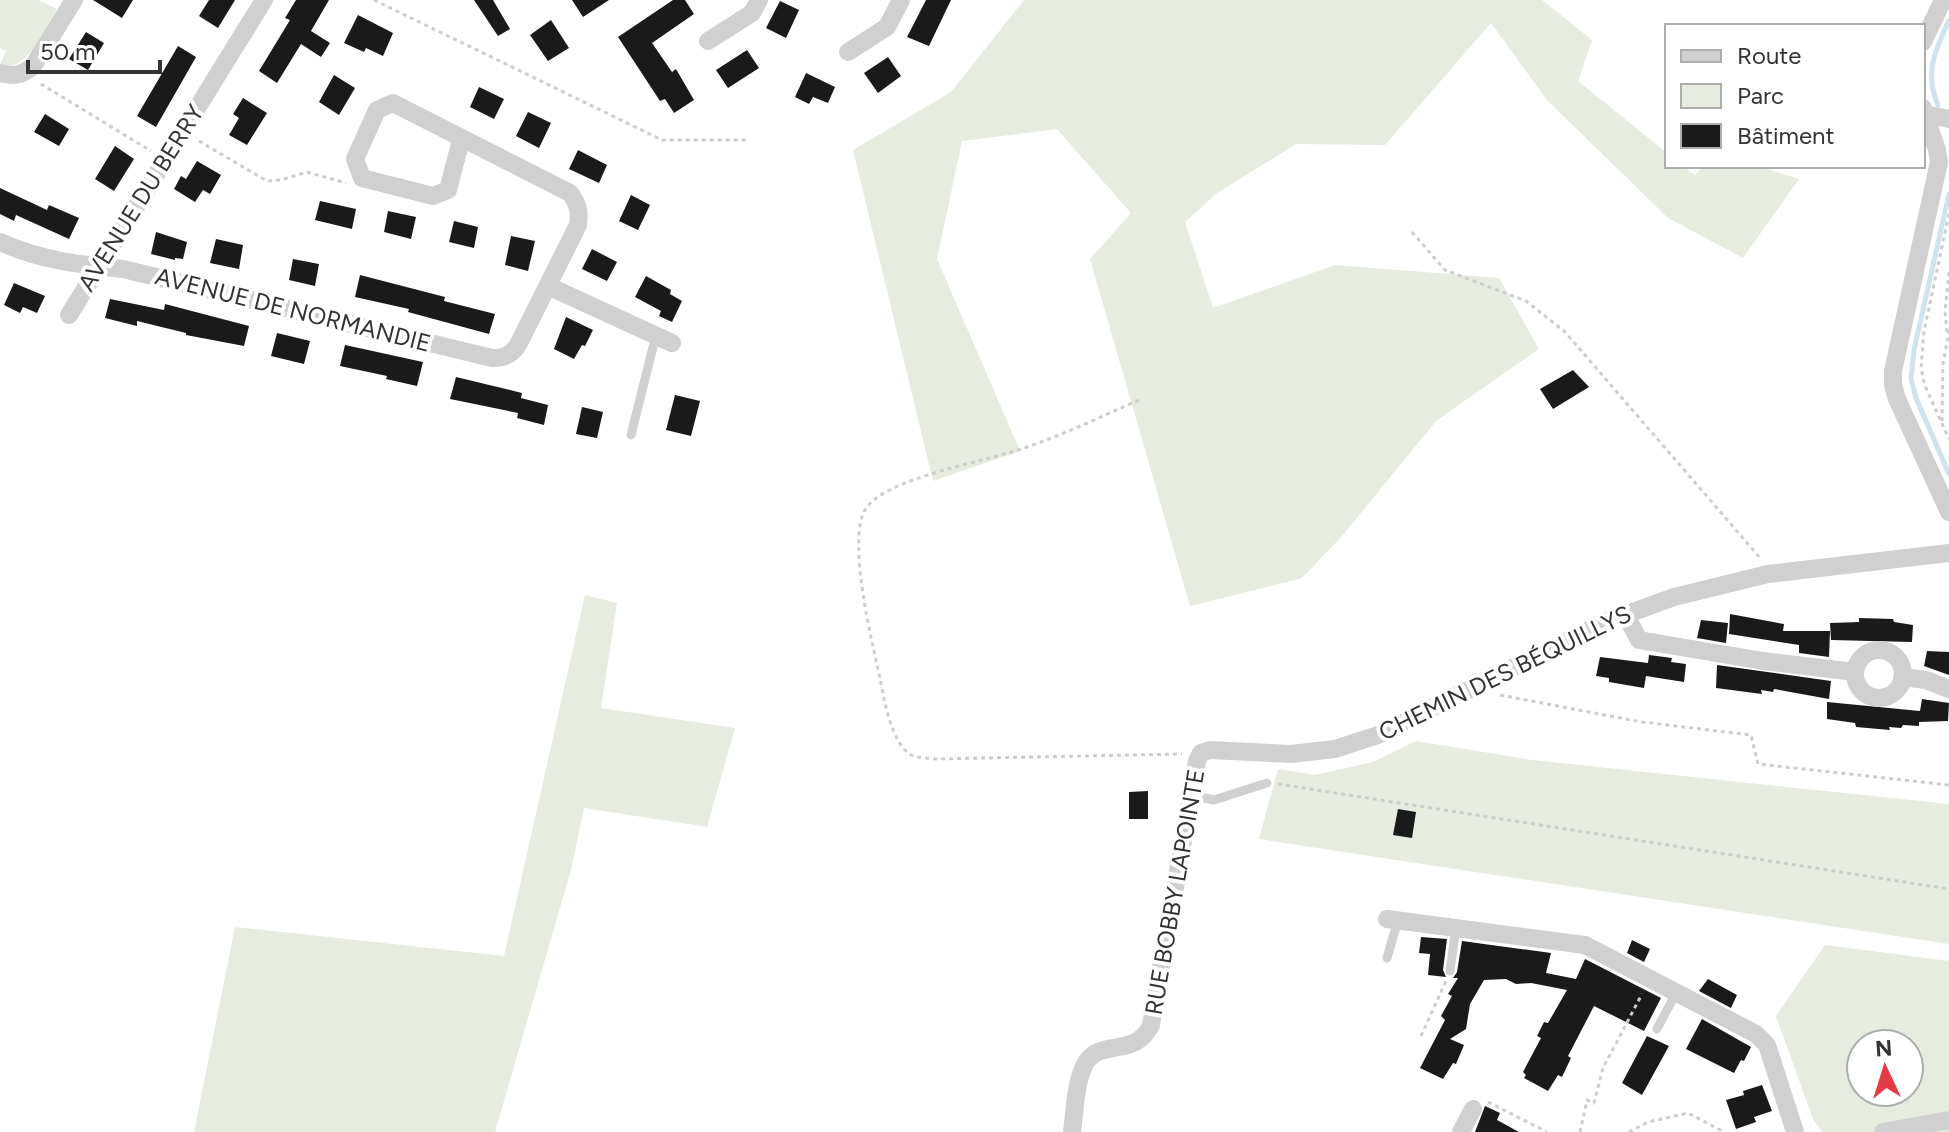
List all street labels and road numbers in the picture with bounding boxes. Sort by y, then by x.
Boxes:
street label: AVENUE DU BERRY [71,99,210,296]
street label: AVENUE DE NORMANDIE [152,261,434,358]
street label: CHEMIN DES BÉQUILLYS [1374,599,1636,746]
street label: RUE BOBBY LAPOINTE [1139,767,1210,1017]

